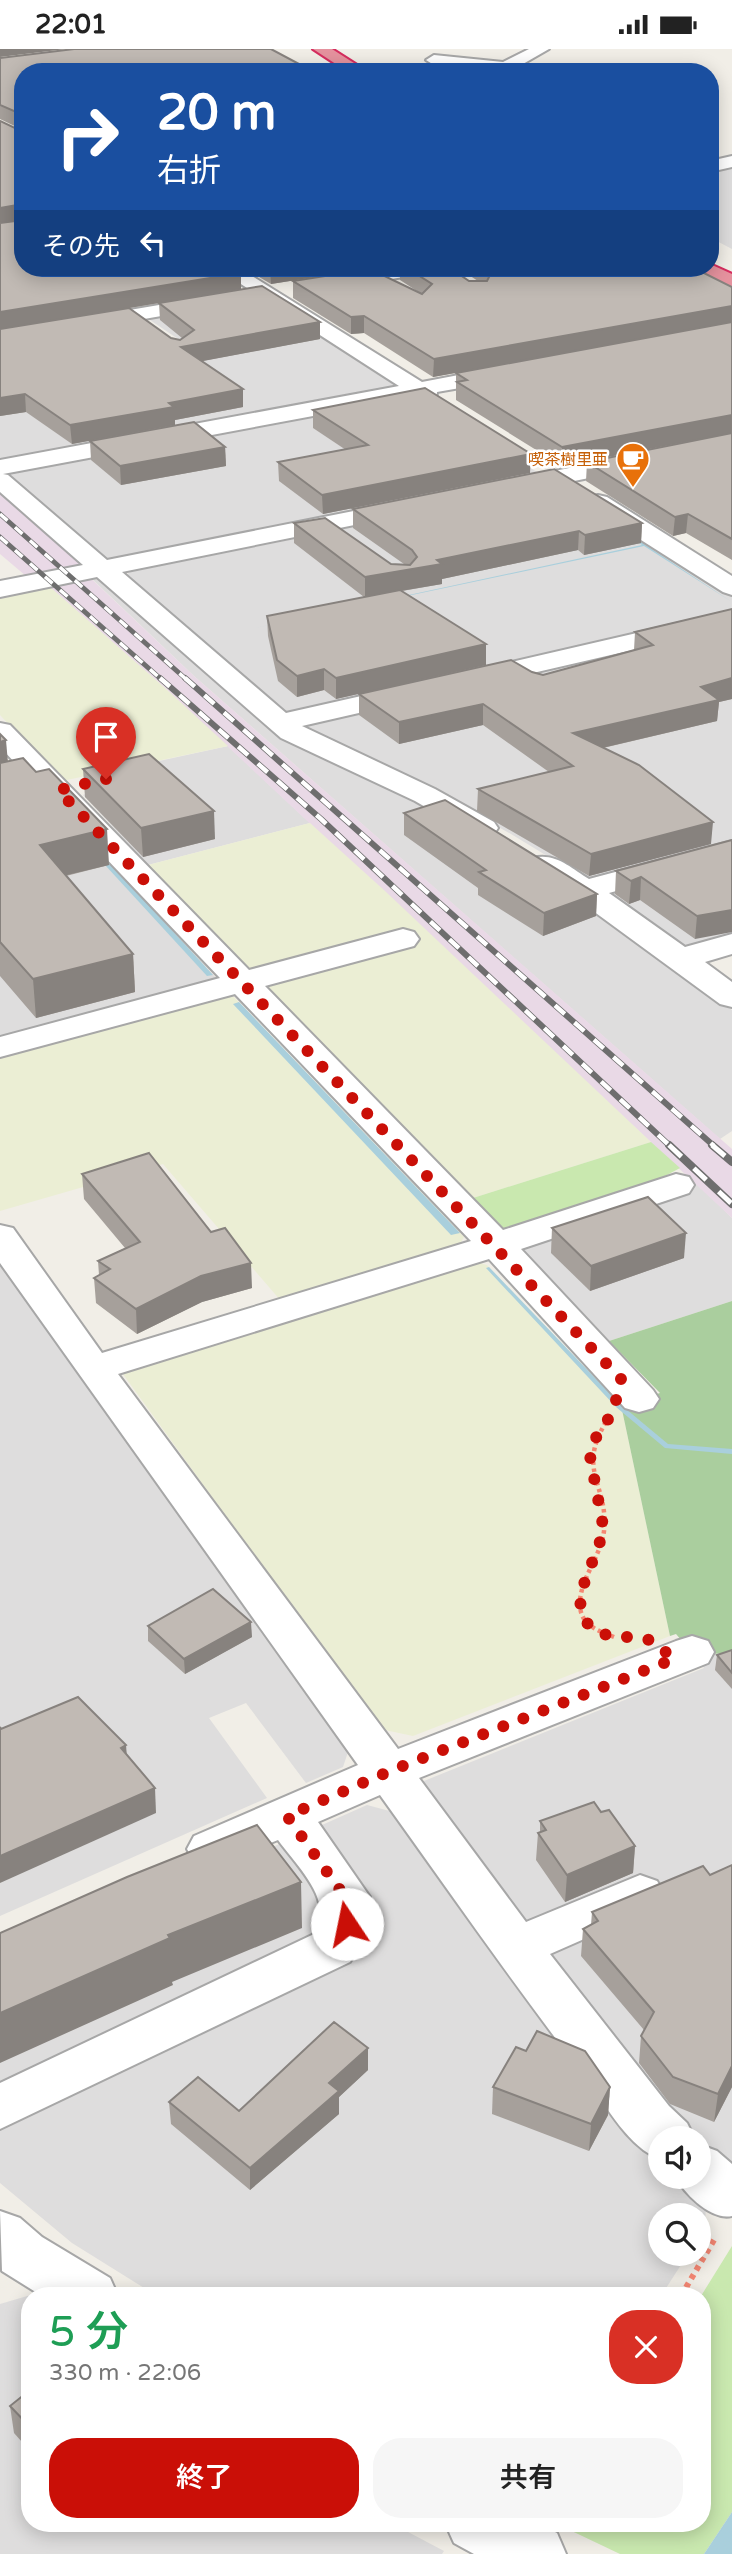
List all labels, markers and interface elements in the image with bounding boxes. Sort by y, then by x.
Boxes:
text: 22:01 [35,9,107,40]
text: 20 m [157,84,276,143]
icon: right [42,91,133,182]
text: 右折 [157,152,221,190]
icon: left [134,224,172,262]
text: その先 [42,231,120,262]
cafe icon: 喫茶樹里亜 [614,440,652,489]
place label: 喫茶樹里亜 [528,450,608,470]
pin [76,707,136,779]
icon: arrive [87,718,125,756]
position arrow [310,1887,384,1961]
map controls [648,2126,711,2266]
button: sound [648,2126,711,2189]
button: search [648,2203,711,2266]
text: 5 分 [49,2307,128,2358]
button: close [609,2310,683,2384]
text: 330 m · 22:06 [49,2359,201,2387]
button: 終了 [49,2438,359,2518]
button: 共有 [373,2438,683,2518]

